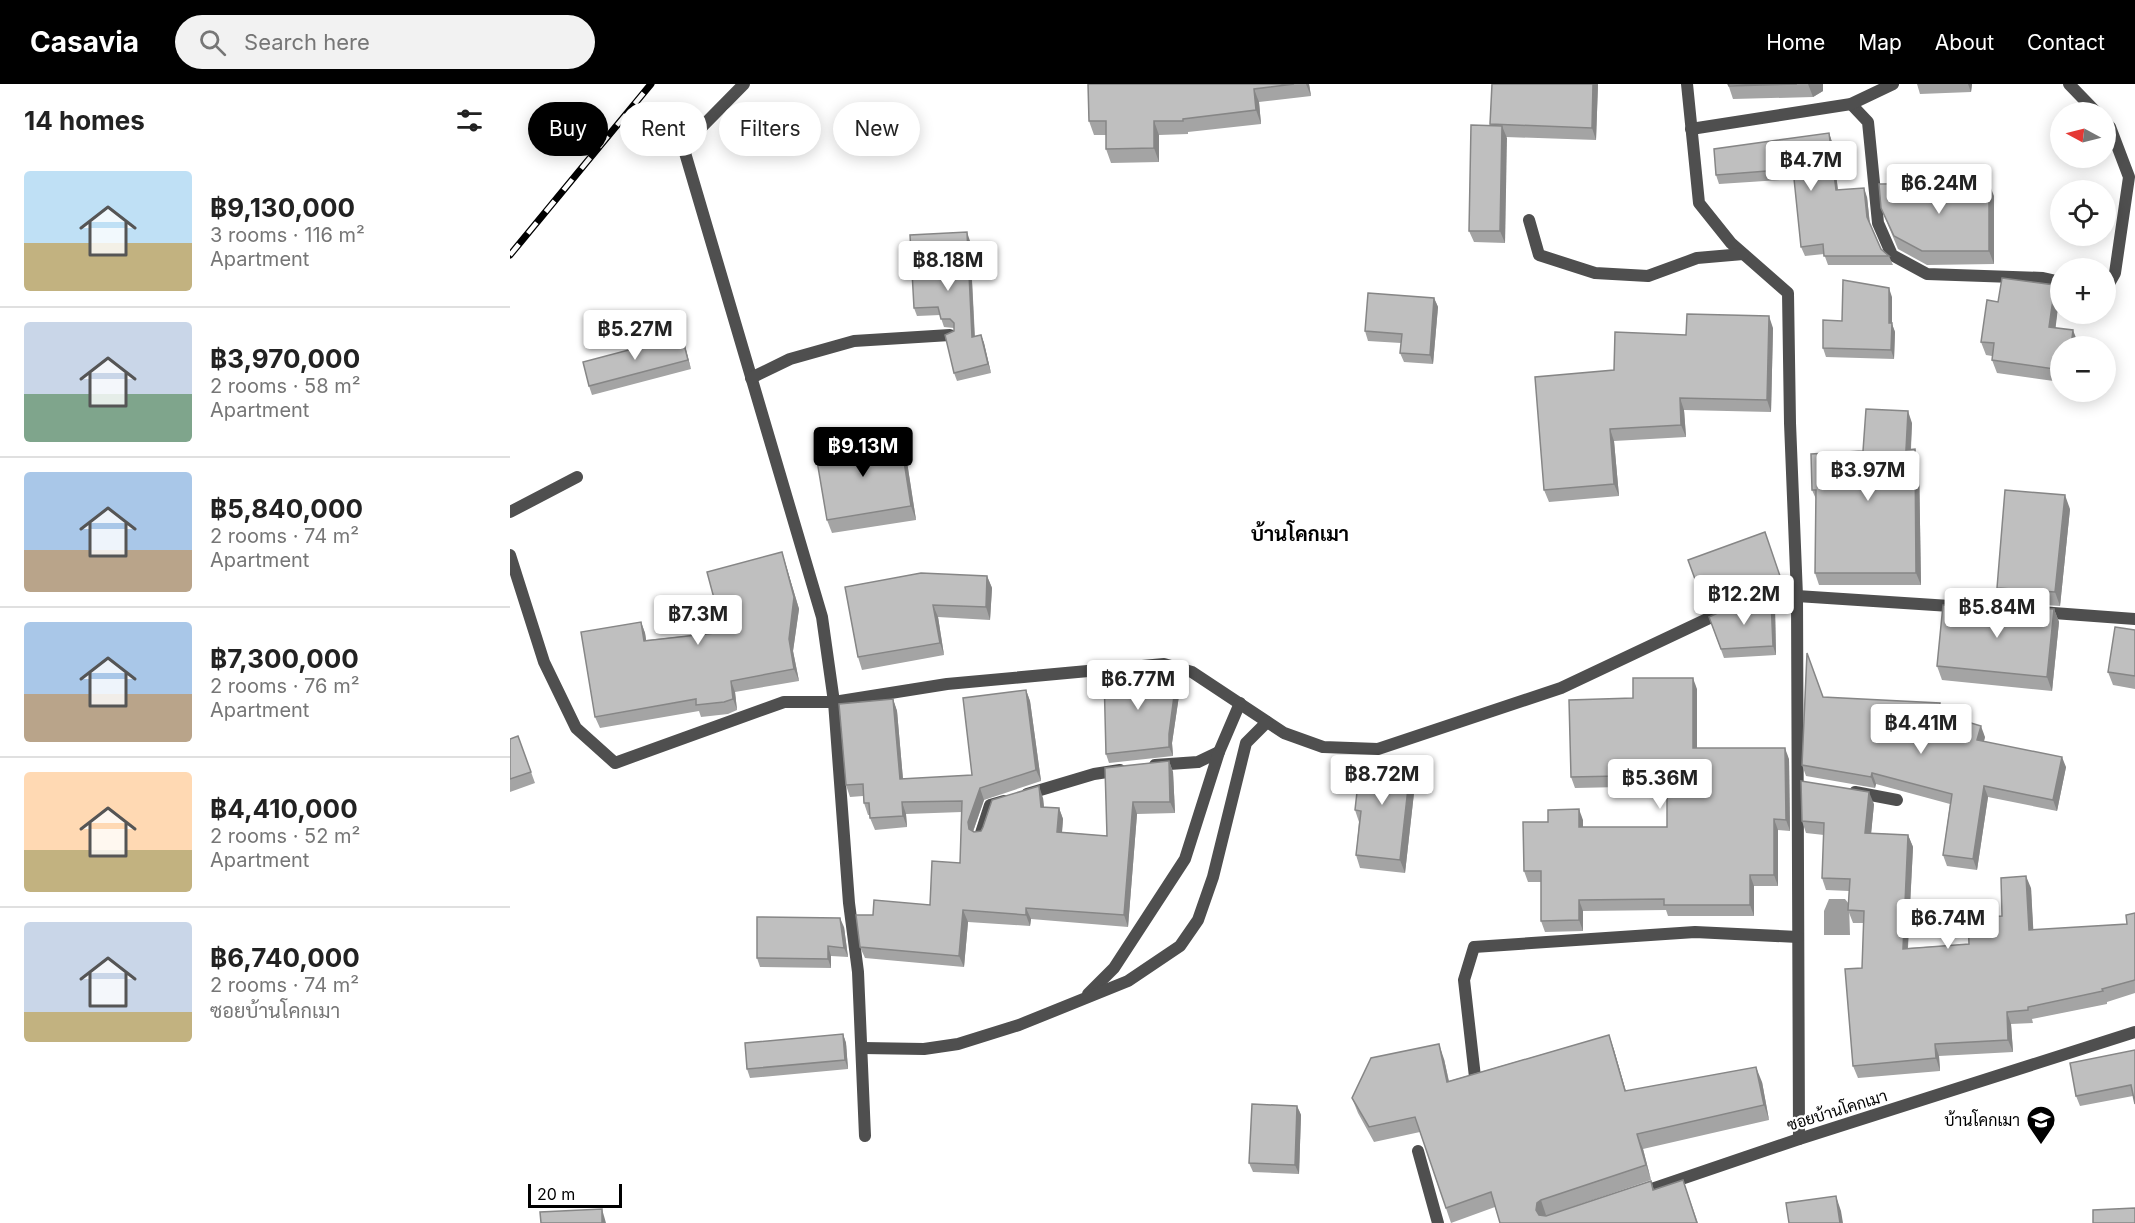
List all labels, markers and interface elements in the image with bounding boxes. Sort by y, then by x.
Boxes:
search box [175,15,595,69]
text: Casavia [30,25,139,59]
icon: search [196,26,229,59]
text: Search here [244,29,370,55]
text: Home [1766,30,1825,55]
text: Map [1858,30,1902,55]
text: About [1935,30,1994,55]
text: Contact [2027,30,2105,55]
chip: Buy [528,102,608,156]
chip: Rent [620,102,707,156]
chip: Filters [719,102,821,156]
chip: New [833,102,920,156]
north arrow [2050,102,2116,168]
map controls [2050,102,2116,402]
icon: filters [453,104,486,137]
text: 14 homes [24,105,145,136]
pin: ฿4.7M [1769,141,1853,192]
text: ฿4.7M [1780,148,1842,172]
pin: ฿6.24M [1890,164,1988,215]
text: ฿6.24M [1901,171,1977,195]
button: locate [2050,180,2116,246]
text: ฿9,130,000 [210,192,355,223]
icon: home [72,195,144,267]
text: 3 rooms · 116 m² [210,223,365,247]
pin: ฿8.18M [899,241,997,292]
text: Apartment [210,247,309,271]
text: ฿8.18M [913,248,983,272]
button: + [2050,258,2116,324]
pin: ฿5.27M [586,310,684,361]
text: ฿5.27M [597,317,673,341]
button: − [2050,336,2116,402]
text: ฿3,970,000 [210,343,360,374]
icon: home [72,346,144,418]
text: 2 rooms · 58 m² [210,374,361,398]
text: Apartment [210,398,309,422]
pin: ฿9.13M [814,427,912,478]
text: ฿9.13M [828,434,898,458]
pin: ฿3.97M [1819,451,1917,502]
text: ฿3.97M [1830,458,1906,482]
text: ฿5,840,000 [210,493,363,524]
icon: home [72,496,144,568]
district label: บ้านโคกเมา [1251,520,1349,546]
text: 2 rooms · 74 m² [210,524,359,548]
text: Apartment [210,548,309,572]
pin: ฿12.2M [1695,575,1793,626]
text: ฿12.2M [1708,582,1780,606]
pin: ฿5.84M [1948,588,2046,639]
pin: ฿7.3M [656,595,740,646]
text: ฿5.84M [1959,595,2035,619]
text: ฿7.3M [668,602,728,626]
text: ฿7,300,000 [210,643,359,674]
icon: home [72,646,144,718]
pin: ฿6.77M [1089,660,1187,711]
text: ฿6.77M [1101,667,1175,691]
text: 2 rooms · 76 m² [210,674,359,698]
text: Apartment [210,698,309,722]
pin: ฿4.41M [1872,704,1970,755]
text: ฿4.41M [1885,711,1957,735]
pin: ฿8.72M [1333,755,1431,806]
pin: ฿5.36M [1611,759,1709,810]
text: ฿8.72M [1345,762,1419,786]
text: ฿5.36M [1622,766,1698,790]
text: ฿4,410,000 [210,793,358,824]
icon: home [72,796,144,868]
text: 2 rooms · 52 m² [210,824,360,848]
text: Apartment [210,848,309,872]
pin: ฿6.74M [1899,899,1997,950]
text: ฿6.74M [1911,906,1985,930]
text: ฿6,740,000 [210,942,360,973]
icon: home [72,946,144,1018]
text: 2 rooms · 74 m² [210,973,359,997]
text: ซอยบ้านโคกเมา [210,999,340,1023]
street label: ซอยบ้านโคกเมา [1784,1084,1890,1135]
school or university icon: บ้านโคกเมา [2025,1104,2057,1146]
place label: บ้านโคกเมา [1944,1109,2020,1130]
scale bar [528,1181,622,1208]
text: 20 m [537,1184,575,1204]

